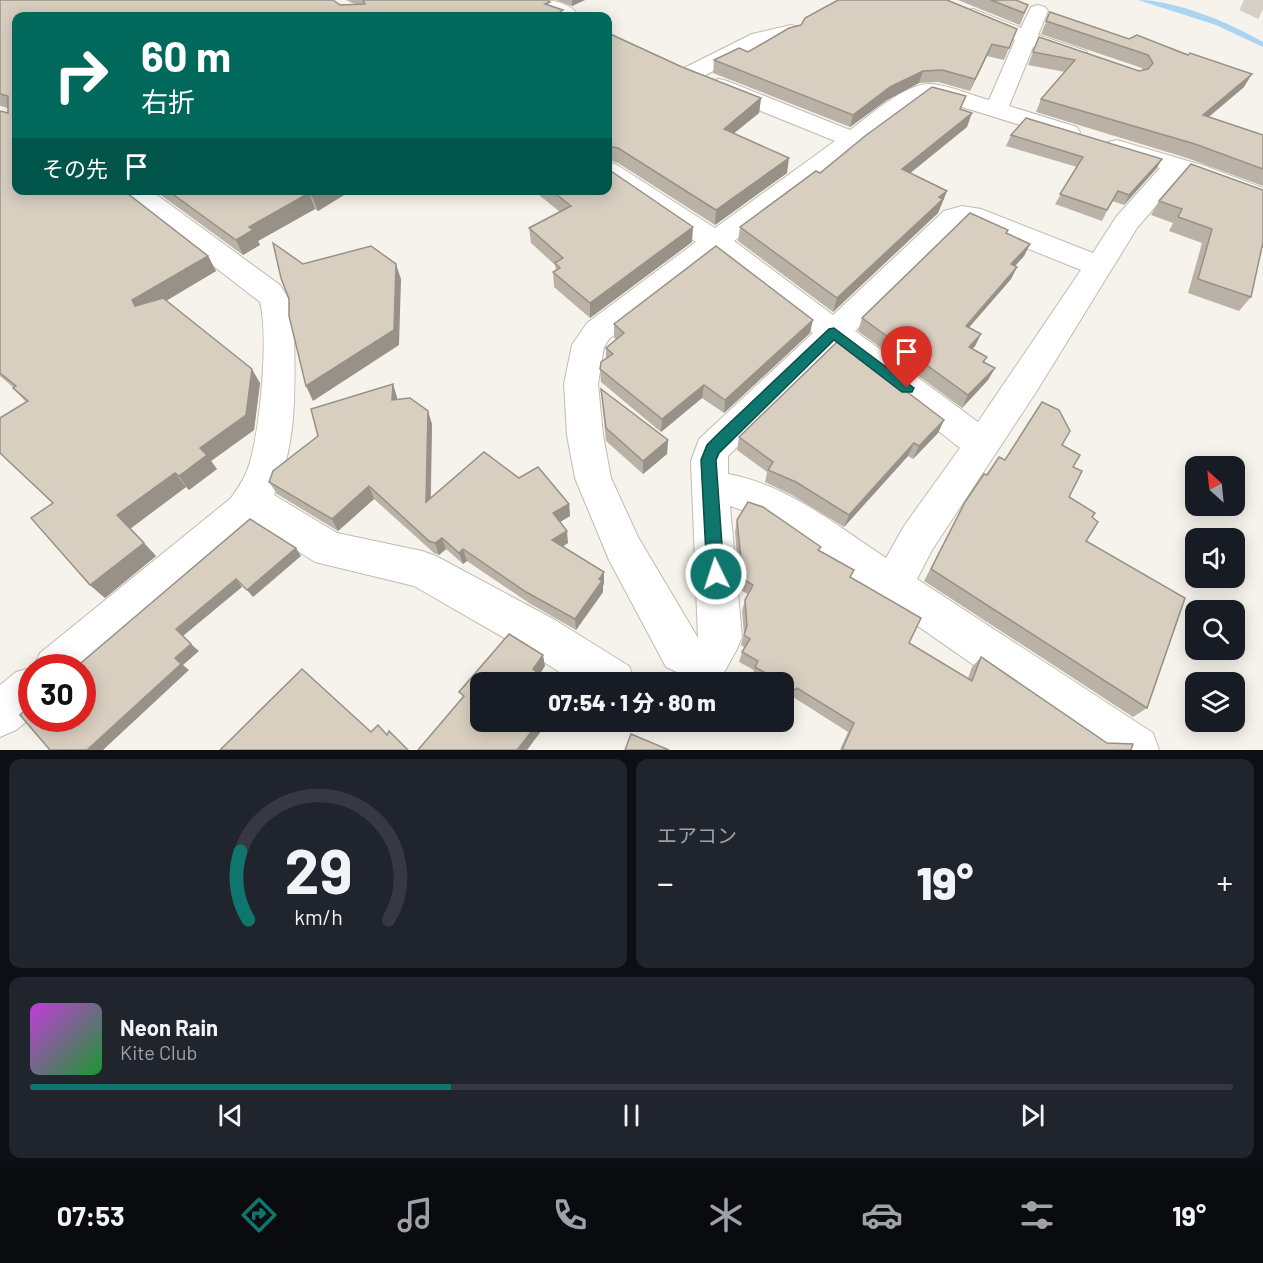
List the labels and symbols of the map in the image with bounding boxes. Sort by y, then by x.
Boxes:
pin [881,326,932,388]
north arrow [1185,456,1245,516]
position arrow [684,542,748,606]
speed limit sign: 30 [18,654,96,732]

